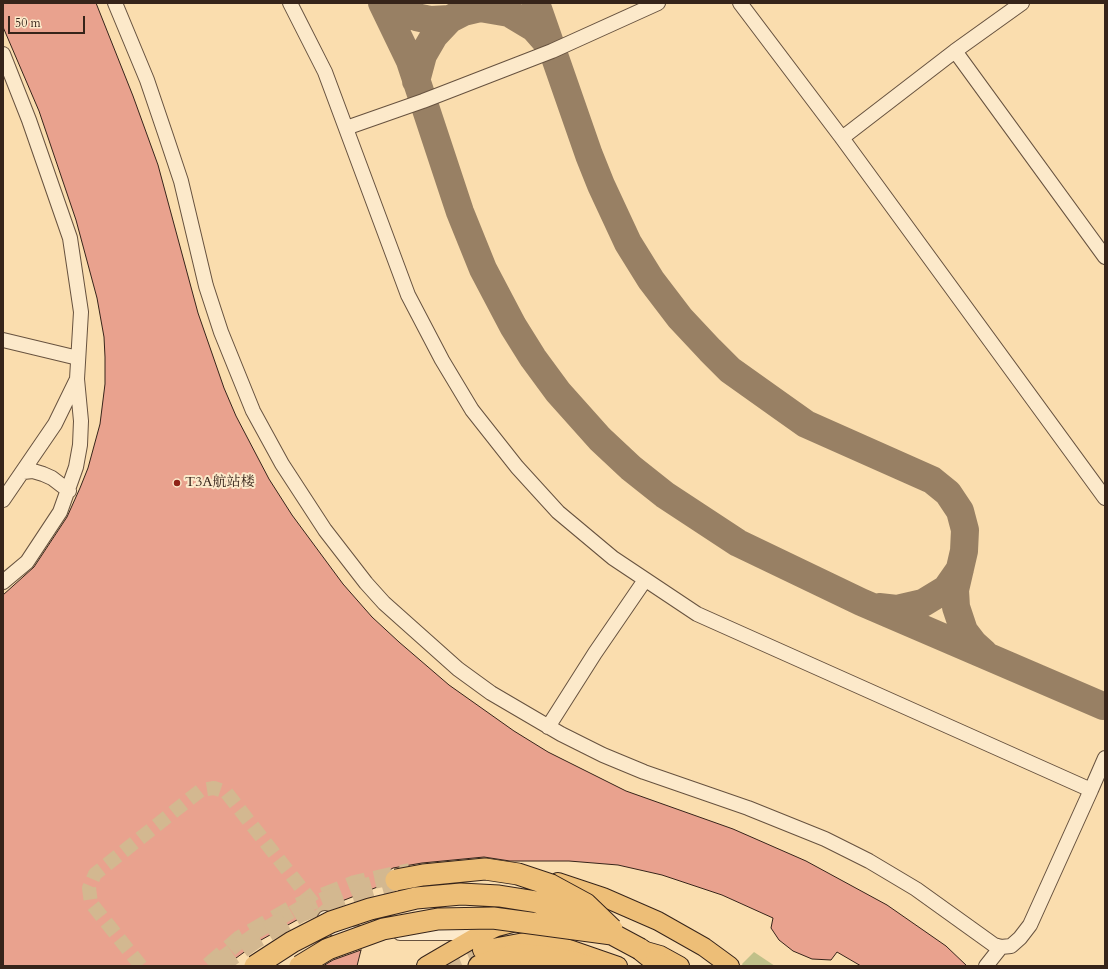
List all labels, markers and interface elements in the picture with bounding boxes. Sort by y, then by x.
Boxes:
scale bar [10,8,87,34]
text: 50 m [15,15,41,31]
place label: T3A航站楼 [185,475,254,491]
marker: T3A航站楼 [172,478,182,488]

